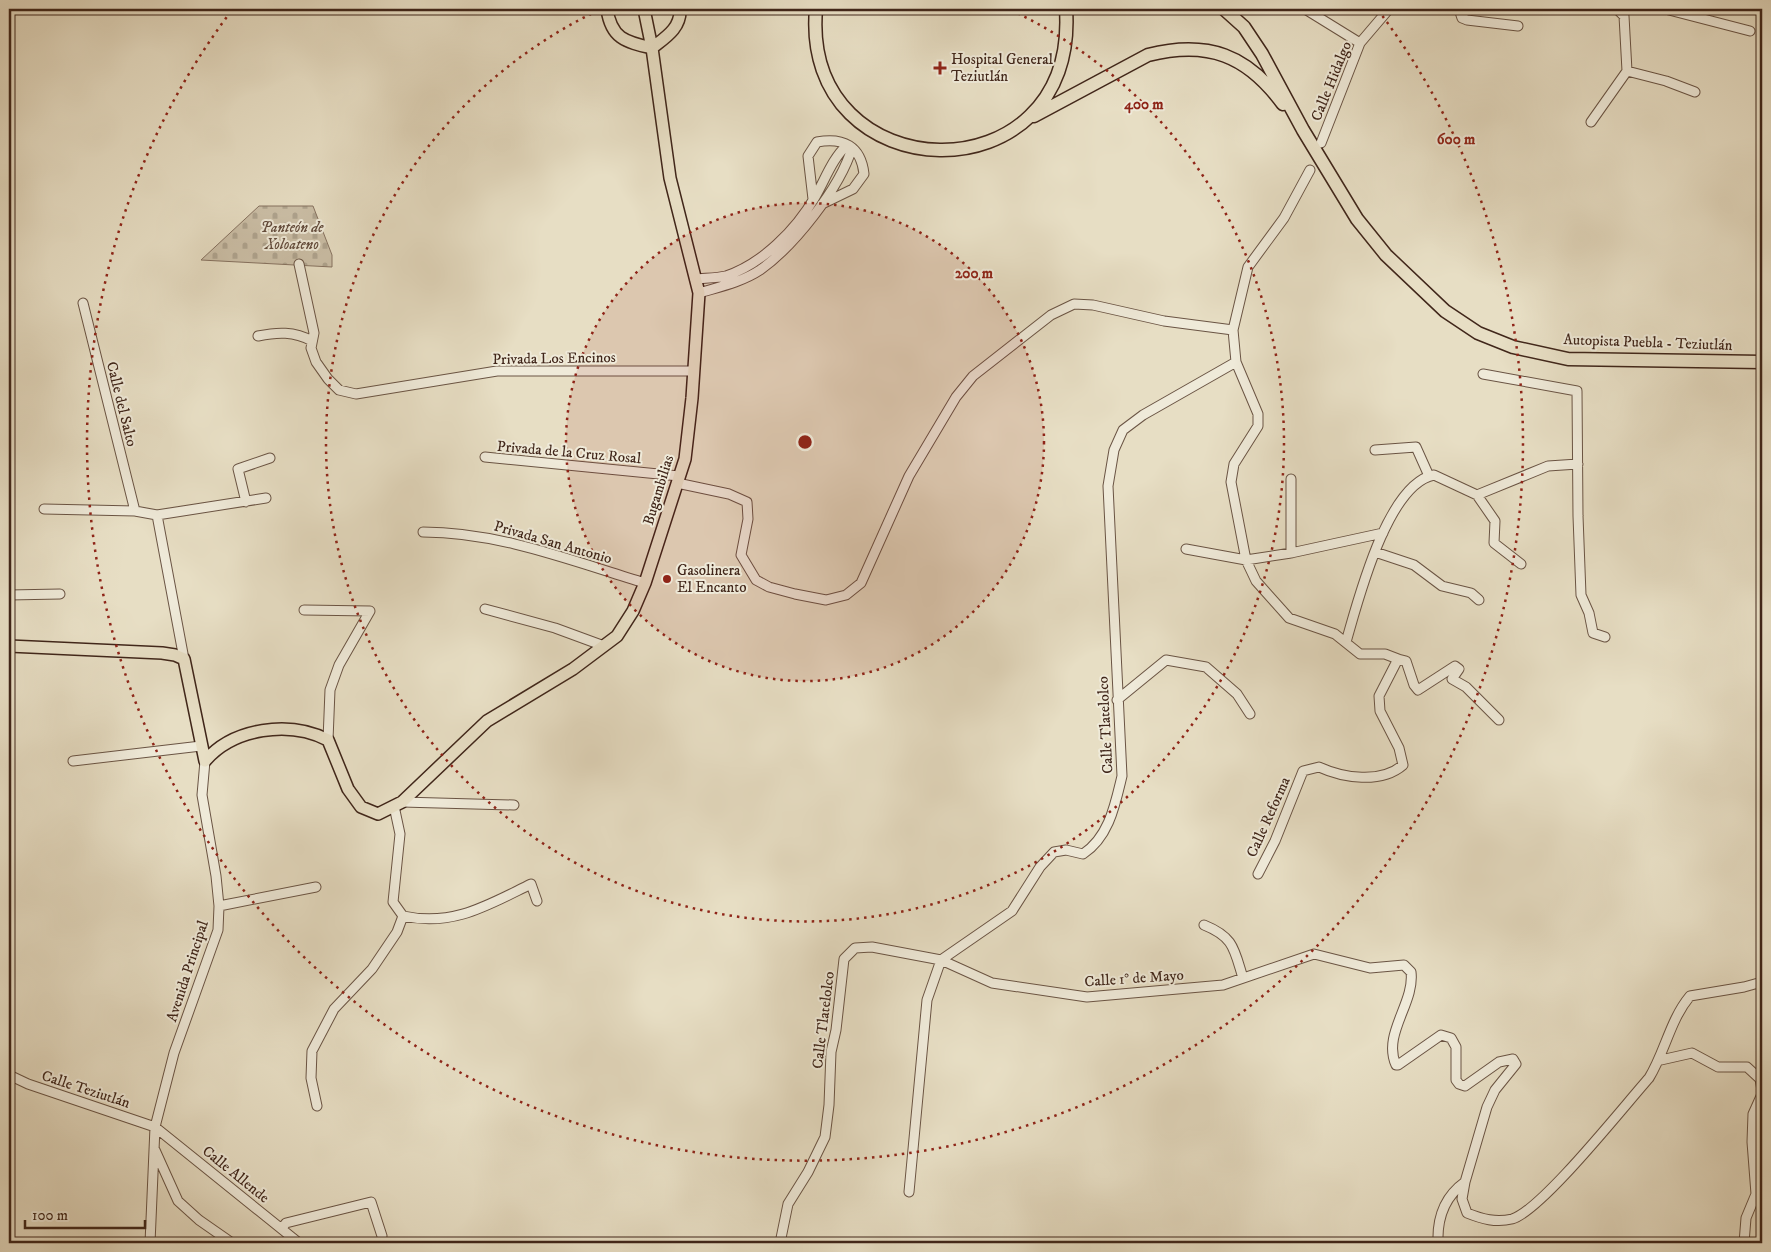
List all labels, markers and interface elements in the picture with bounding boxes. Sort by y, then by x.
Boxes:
street label: Calle Hidalgo [1307,39,1356,124]
place label: Hospital General Teziutlán [951,50,1054,86]
marker: Hospital General Teziutlán [933,61,947,75]
text: 400 m [1123,95,1164,114]
text: 600 m [1437,130,1476,149]
park label: Panteón de Xoloateno [261,218,324,254]
text: 200 m [955,264,994,283]
street label: Autopista Puebla - Teziutlán [1563,330,1733,355]
street label: Privada Los Encinos [492,348,616,369]
street label: Calle del Salto [102,360,141,449]
centre of rings [796,433,814,451]
street label: Privada de la Cruz Rosal [496,437,642,468]
street label: Bugambilias [639,453,678,527]
street label: Privada San Antonio [492,517,614,568]
place label: Gasolinera El Encanto [677,561,746,597]
marker: Gasolinera El Encanto [661,573,673,585]
street label: Calle Tlatelolco [1093,676,1118,774]
street label: Calle Reforma [1242,773,1295,860]
street label: Avenida Principal [162,918,213,1024]
street label: Calle 1° de Mayo [1084,966,1184,991]
street label: Calle Tlatelolco [808,970,839,1070]
street label: Calle Teziutlán [39,1066,133,1113]
street label: Calle Allende [198,1142,273,1207]
scale bar [25,1197,145,1229]
text: 100 m [32,1206,68,1225]

